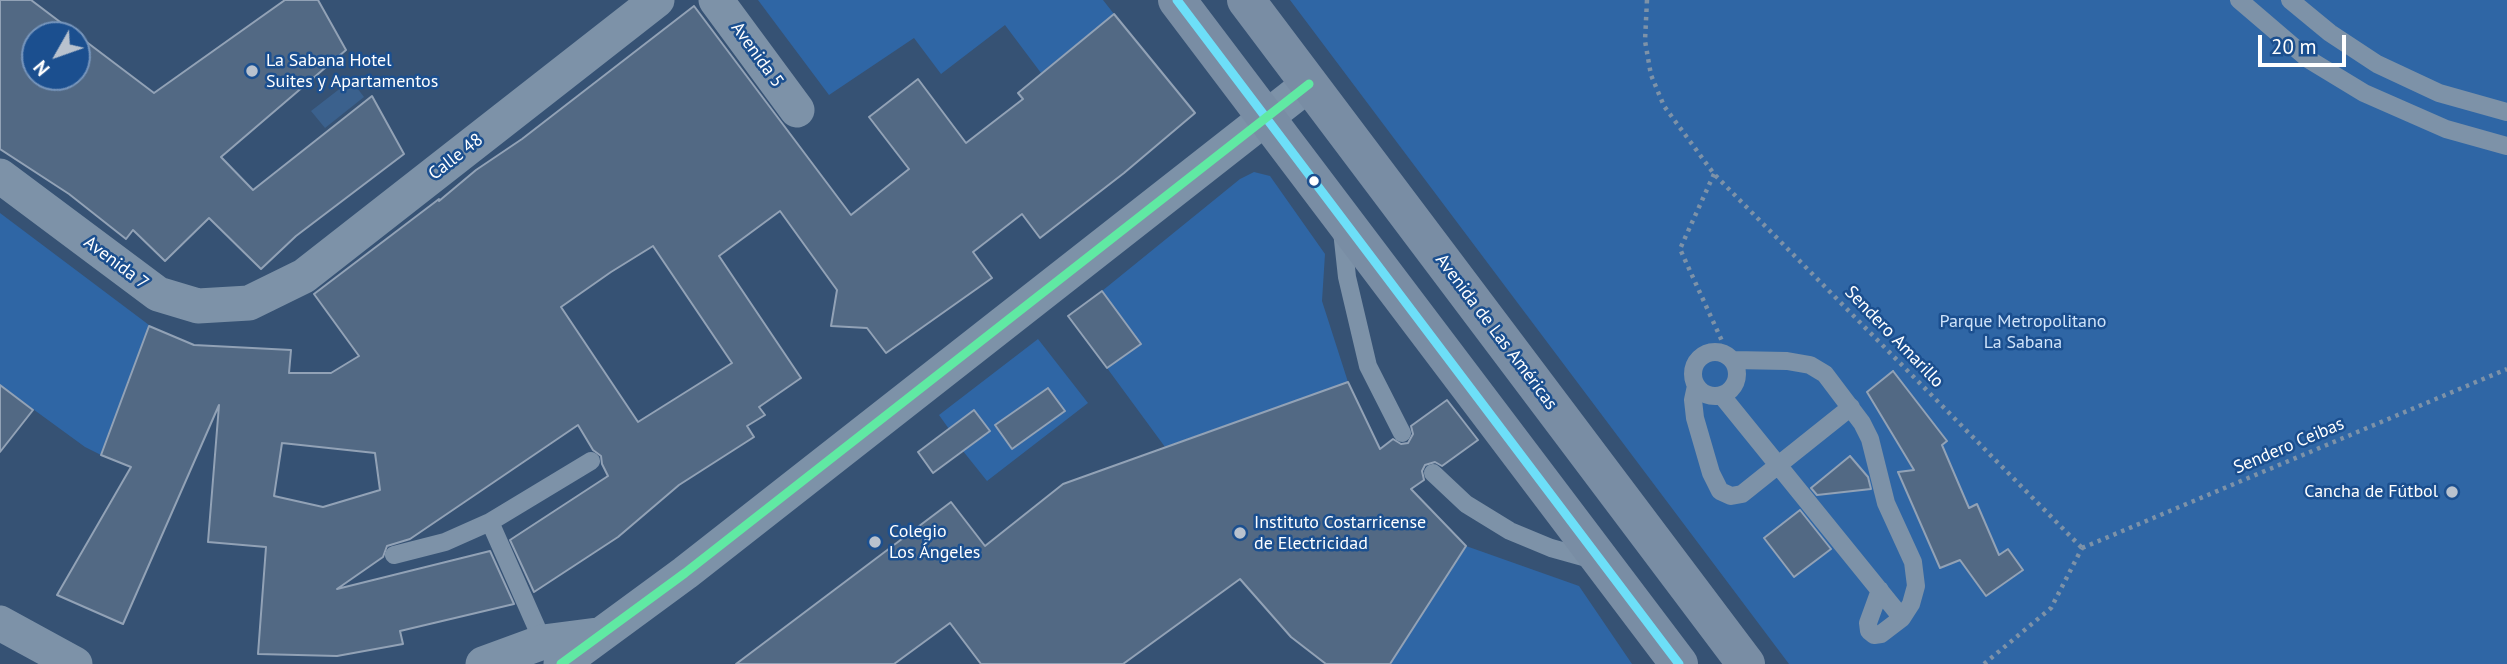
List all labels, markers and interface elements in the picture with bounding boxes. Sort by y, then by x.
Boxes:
street label: Avenida 5 [726,18,788,92]
north arrow [21,21,91,91]
scale bar [2262,21,2350,65]
text: 20 m [2271,33,2317,60]
place label: La Sabana Hotel Suites y Apartamentos [266,50,438,92]
text: N [28,56,55,81]
marker: La Sabana Hotel Suites y Apartamentos [244,63,260,79]
street label: Calle 48 [425,129,487,185]
unlabelled marker [1307,174,1321,188]
street label: Avenida 7 [79,232,153,294]
street label: Avenida de Las Américas [1430,250,1562,414]
street label: Sendero Amarillo [1840,282,1948,392]
park label: Parque Metropolitano La Sabana [1939,311,2107,354]
street label: Sendero Ceibas [2231,413,2347,479]
place label: Cancha de Fútbol [2304,481,2438,503]
marker: Cancha de Fútbol [2444,484,2460,500]
place label: Instituto Costarricense de Electricidad [1254,512,1426,554]
place label: Colegio Los Ángeles [889,521,980,564]
marker: Instituto Costarricense de Electricidad [1232,525,1248,541]
marker: Colegio Los Ángeles [867,534,883,550]

